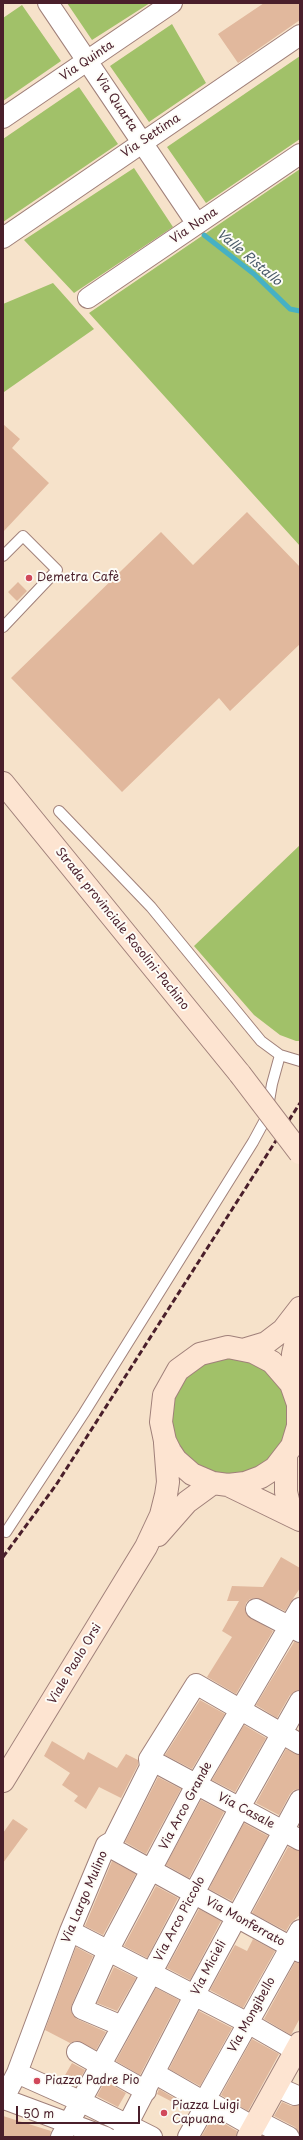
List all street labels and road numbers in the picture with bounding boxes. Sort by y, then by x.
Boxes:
street label: Via Quinta [57,38,117,84]
street label: Via Quarta [92,72,140,134]
street label: Via Settima [119,111,183,161]
street label: Via Nona [168,205,220,247]
street label: Strada provinciale Rosolini-Pachino [52,845,192,1013]
street label: Viale Paolo Orsi [45,1621,105,1707]
street label: Via Arco Grande [157,1759,215,1853]
street label: Via Casale [215,1790,277,1832]
street label: Via Largo Mulino [59,1849,111,1945]
street label: Via Arco Piccolo [152,1874,208,1964]
street label: Via Monferrato [203,1894,287,1950]
street label: Via Micieli [189,1938,229,1998]
street label: Via Mongibello [225,1975,279,2055]

